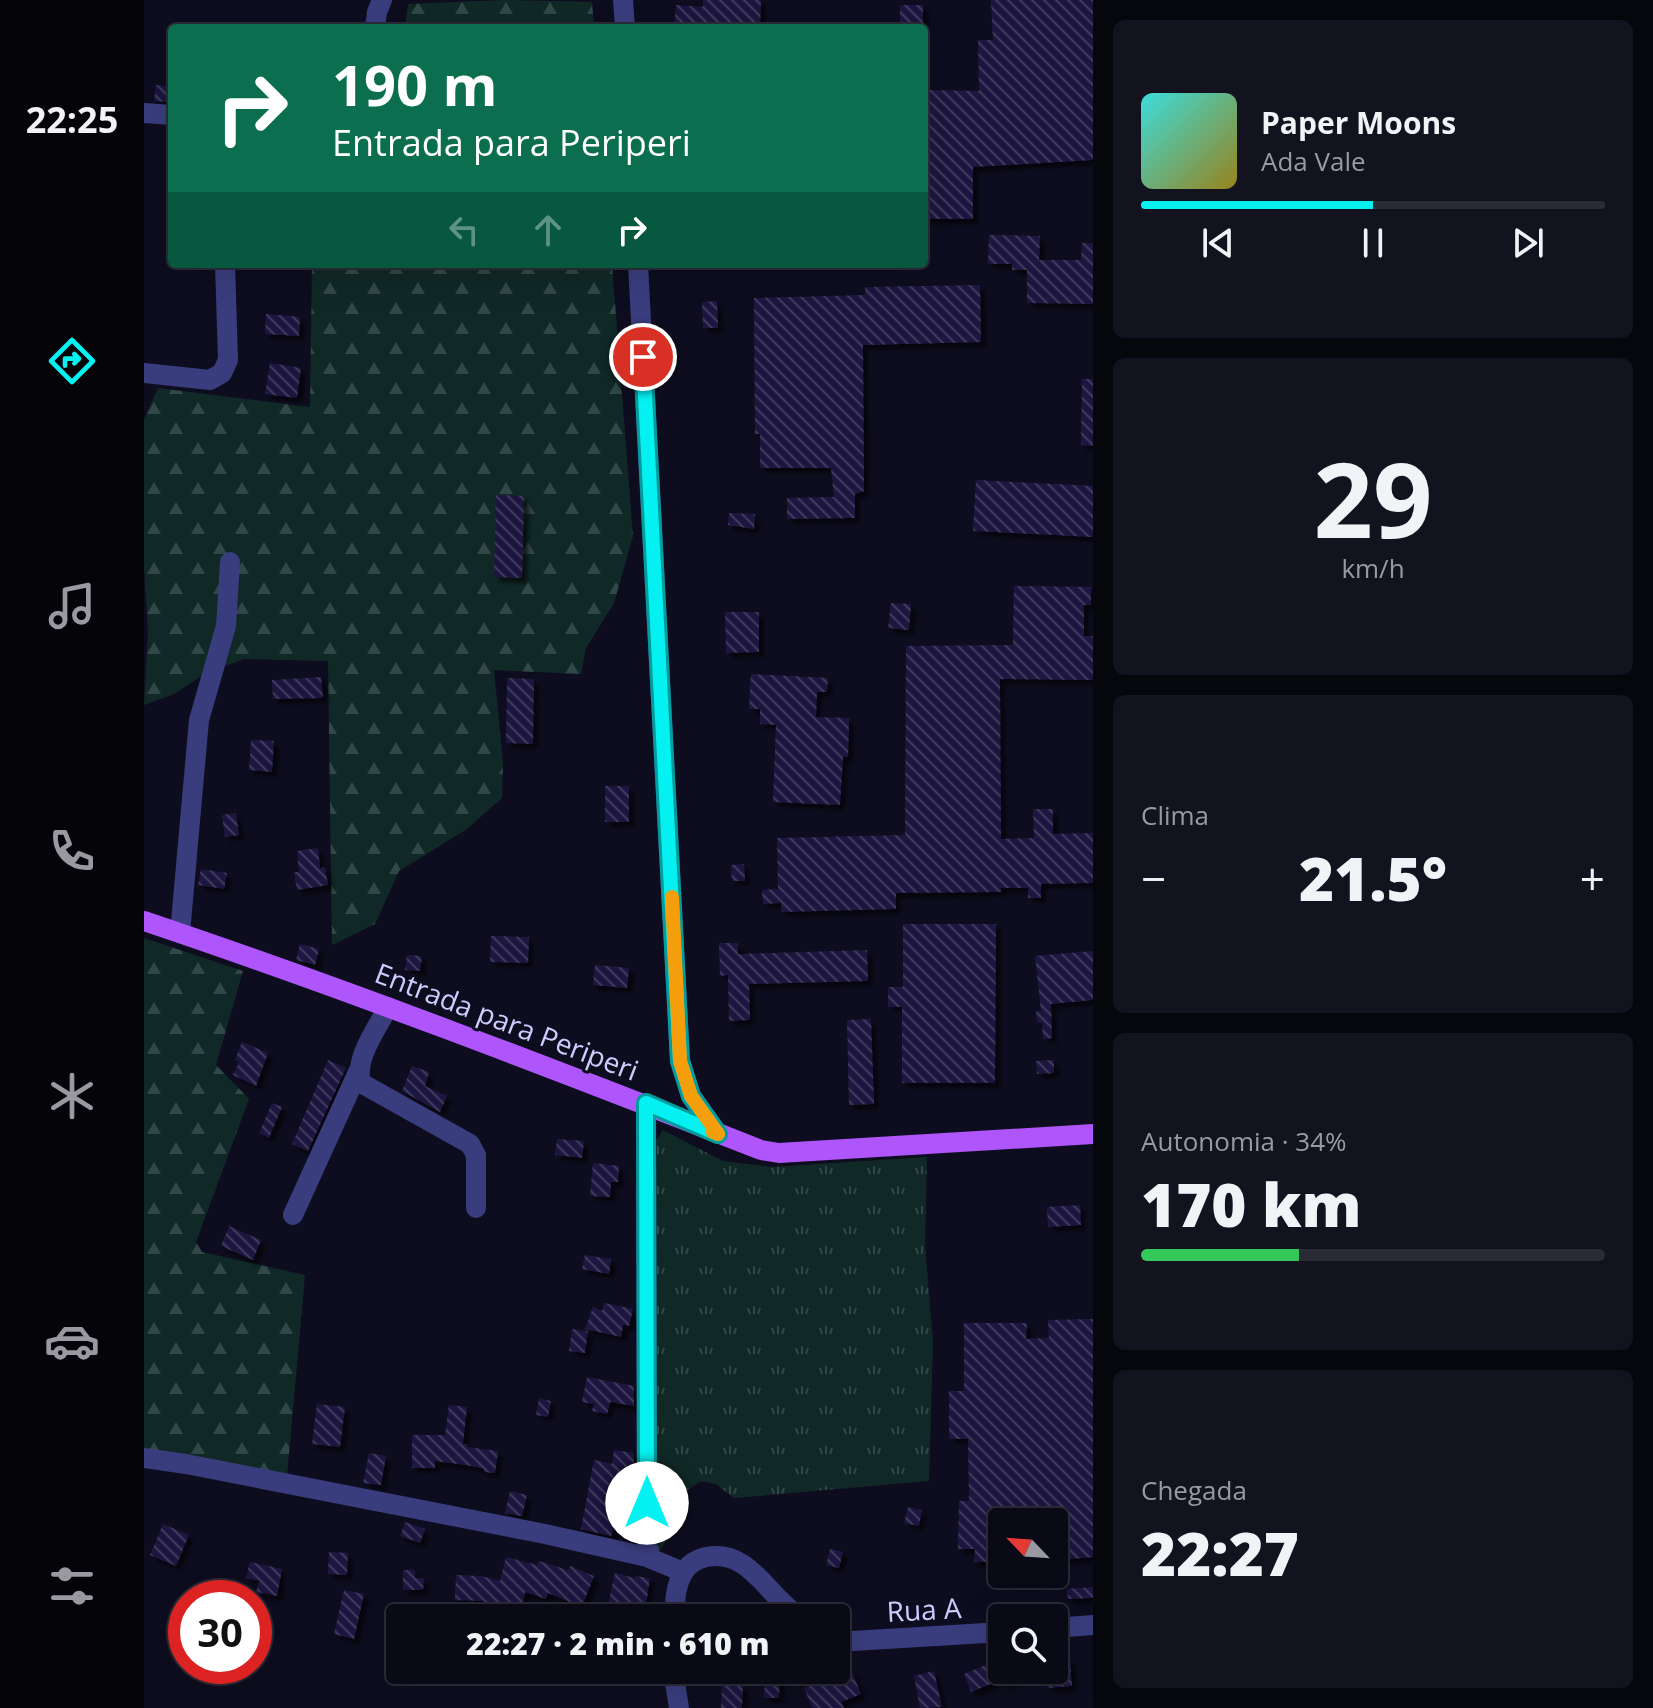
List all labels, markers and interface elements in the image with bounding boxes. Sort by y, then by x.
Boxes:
text: 190 m [332,46,498,122]
icon: right [200,56,304,160]
text: 22:25 [26,95,118,144]
text: Paper Moons [1261,102,1456,143]
text: Entrada para Periperi [332,118,691,167]
text: Ada Vale [1261,143,1366,179]
icon: left [442,208,486,252]
icon: ahead [526,208,570,252]
icon: right [610,208,654,252]
icon: previous [1196,221,1240,265]
icon: pause [1351,221,1395,265]
icon: next [1506,221,1550,265]
pin [609,323,677,391]
icon: directions [44,333,100,389]
icon: arrive [621,335,665,379]
text: 29 [1314,427,1432,568]
text: km/h [1341,550,1405,586]
icon: music [44,578,100,634]
text: Clima [1141,797,1209,833]
icon: phone [44,823,100,879]
text: 21.5° [1299,837,1447,919]
text: − [1141,848,1166,908]
text: + [1580,848,1605,908]
street label: Entrada para Periperi [370,953,644,1089]
icon: climate [44,1068,100,1124]
text: Autonomia · 34% [1141,1123,1347,1159]
text: 170 km [1141,1163,1362,1245]
icon: car [44,1313,100,1369]
position arrow [605,1461,689,1545]
text: Chegada [1141,1472,1247,1508]
north arrow [988,1508,1068,1588]
map controls [988,1508,1068,1684]
text: 22:27 [1141,1512,1299,1594]
icon: filters [44,1558,100,1614]
speed limit sign: 30 [168,1580,272,1684]
street label: Rua A [886,1588,963,1630]
button: search [988,1604,1068,1684]
text: 22:27 · 2 min · 610 m [466,1623,770,1664]

